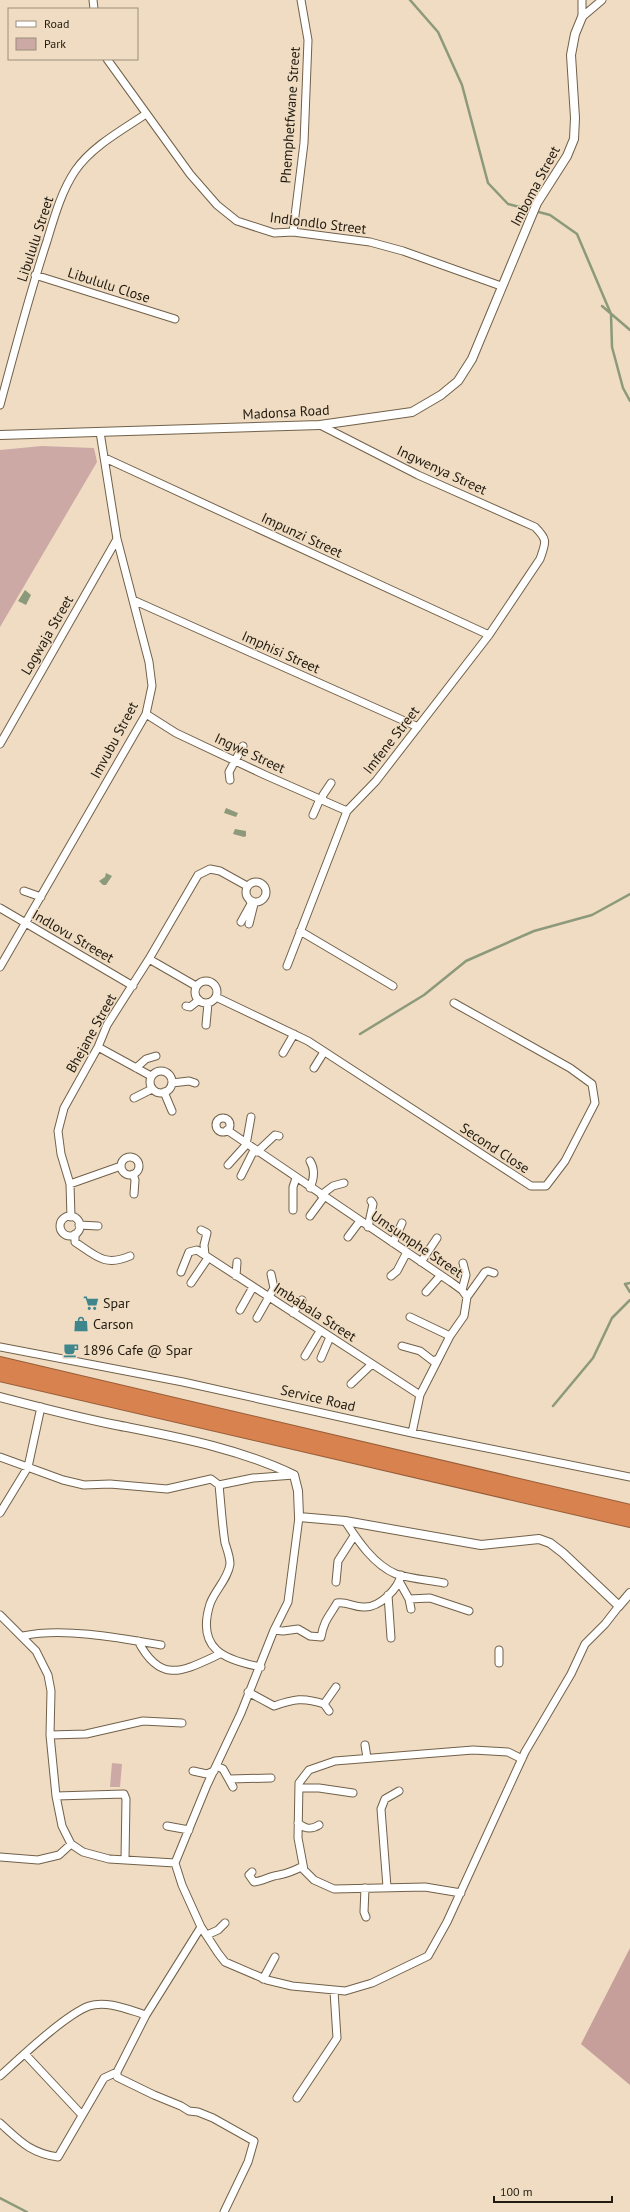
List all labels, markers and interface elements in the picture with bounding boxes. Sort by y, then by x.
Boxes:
legend [8,8,138,60]
text: Road [44,16,69,31]
text: Park [44,36,66,51]
street label: Phemphetfwane Street [276,46,304,184]
street label: Imboma Street [506,143,564,229]
street label: Libululu Street [13,194,57,284]
street label: Indlondlo Street [269,208,368,238]
street label: Libululu Close [65,263,153,307]
street label: Madonsa Road [242,401,330,423]
street label: Ingwenya Street [394,441,490,499]
street label: Impunzi Street [258,508,346,562]
street label: Logwaja Street [17,592,77,678]
street label: Imphisi Street [239,627,323,677]
street label: Imvubu Street [86,698,142,781]
street label: Imfene Street [359,702,423,778]
street label: Ingwe Street [212,729,288,777]
street label: Indlovu Streeet [29,905,117,967]
street label: Bhejane Street [62,990,120,1076]
street label: Second Close [457,1119,533,1177]
street label: Umsumphe Street [368,1207,467,1282]
street label: Imbabala Street [270,1279,360,1346]
supermarket icon: Spar [82,1294,100,1312]
place label: Spar [103,1294,130,1312]
shop icon: Carson [72,1315,90,1333]
place label: Carson [93,1315,134,1333]
cafe icon: 1896 Cafe @ Spar [62,1341,80,1359]
place label: 1896 Cafe @ Spar [83,1341,193,1359]
street label: Service Road [279,1381,357,1415]
scale bar [494,2178,612,2204]
text: 100 m [500,2184,533,2199]

